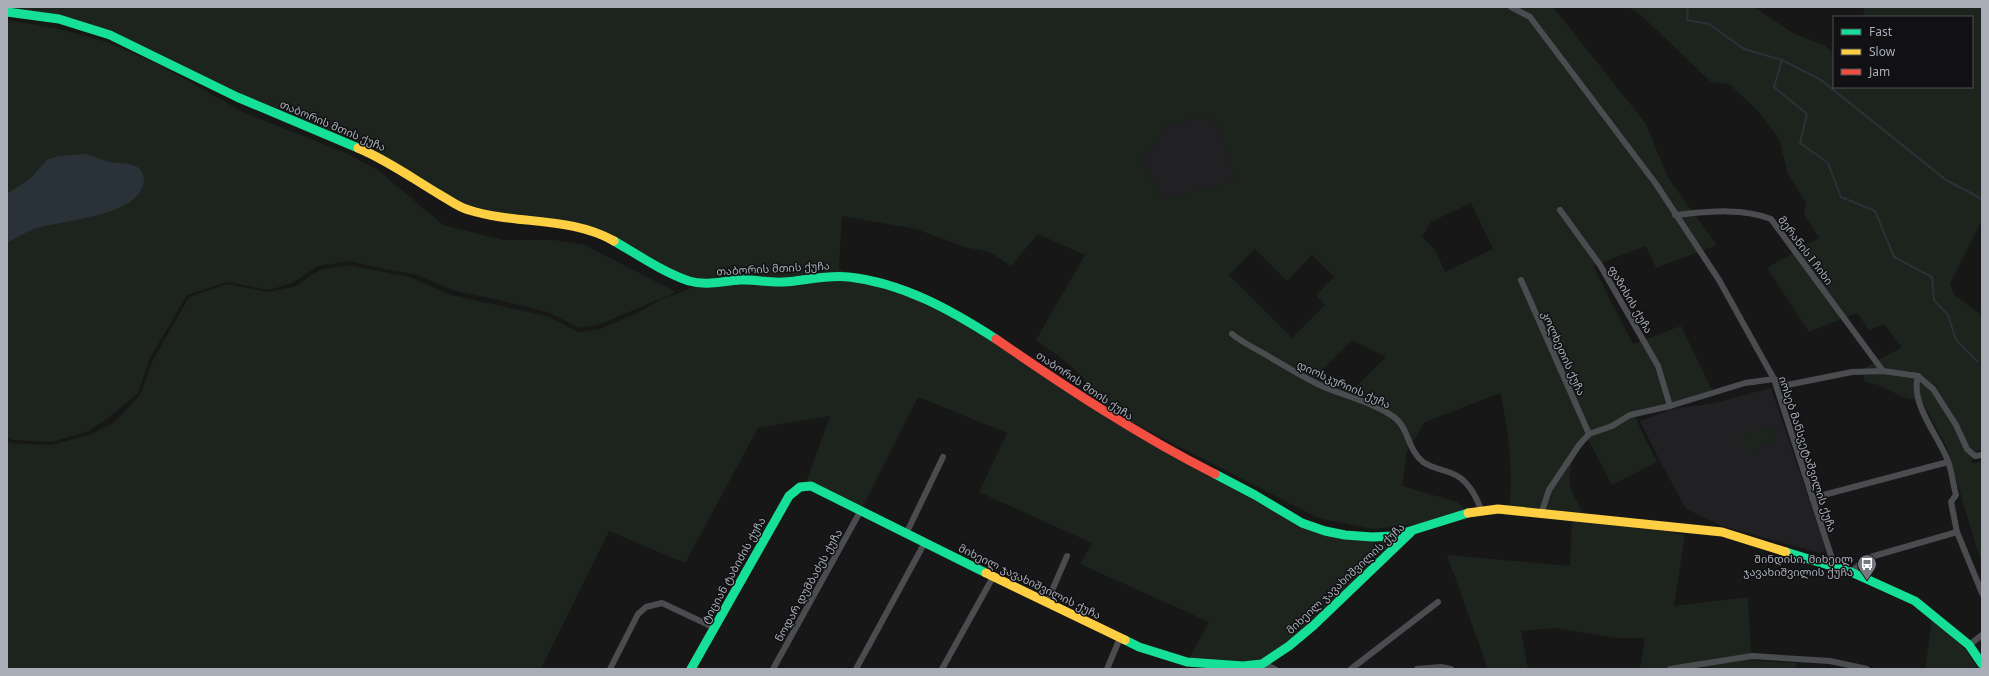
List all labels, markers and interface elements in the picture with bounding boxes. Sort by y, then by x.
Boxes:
legend [1833,16,1973,88]
text: Fast [1869,23,1893,40]
text: Slow [1869,43,1896,60]
text: Jam [1868,63,1890,80]
street label: თაბორის მთის ქუჩა [278,96,388,154]
street label: მერანის I ჩიხი [1775,212,1837,288]
street label: თაბორის მთის ქუჩა [716,258,830,278]
street label: ფაზისის ქუჩა [1605,262,1657,336]
street label: კოლხეთის ქუჩა [1539,308,1589,398]
street label: თაბორის მთის ქუჩა [1034,347,1136,423]
street label: დიოსკურიის ქუჩა [1295,357,1393,411]
street label: იოსებ მანსვეტაშვილის ქუჩა [1776,374,1840,534]
street label: ტიციან ტაბიძის ქუჩა [697,514,769,626]
street label: მიხეილ ჯავახიშვილის ქუჩა [1283,519,1407,637]
street label: ნოდარ დუმბაძეს ქუჩა [771,526,845,644]
street label: მიხეილ ჯავახიშვილის ქუჩა [956,540,1104,622]
place label: შინდისი, მიხეილ ჯავახიშვილის ქუჩა [1743,551,1853,579]
bus stop icon: შინდისი, მიხეილ ჯავახიშვილის ქუჩა [1856,553,1878,581]

